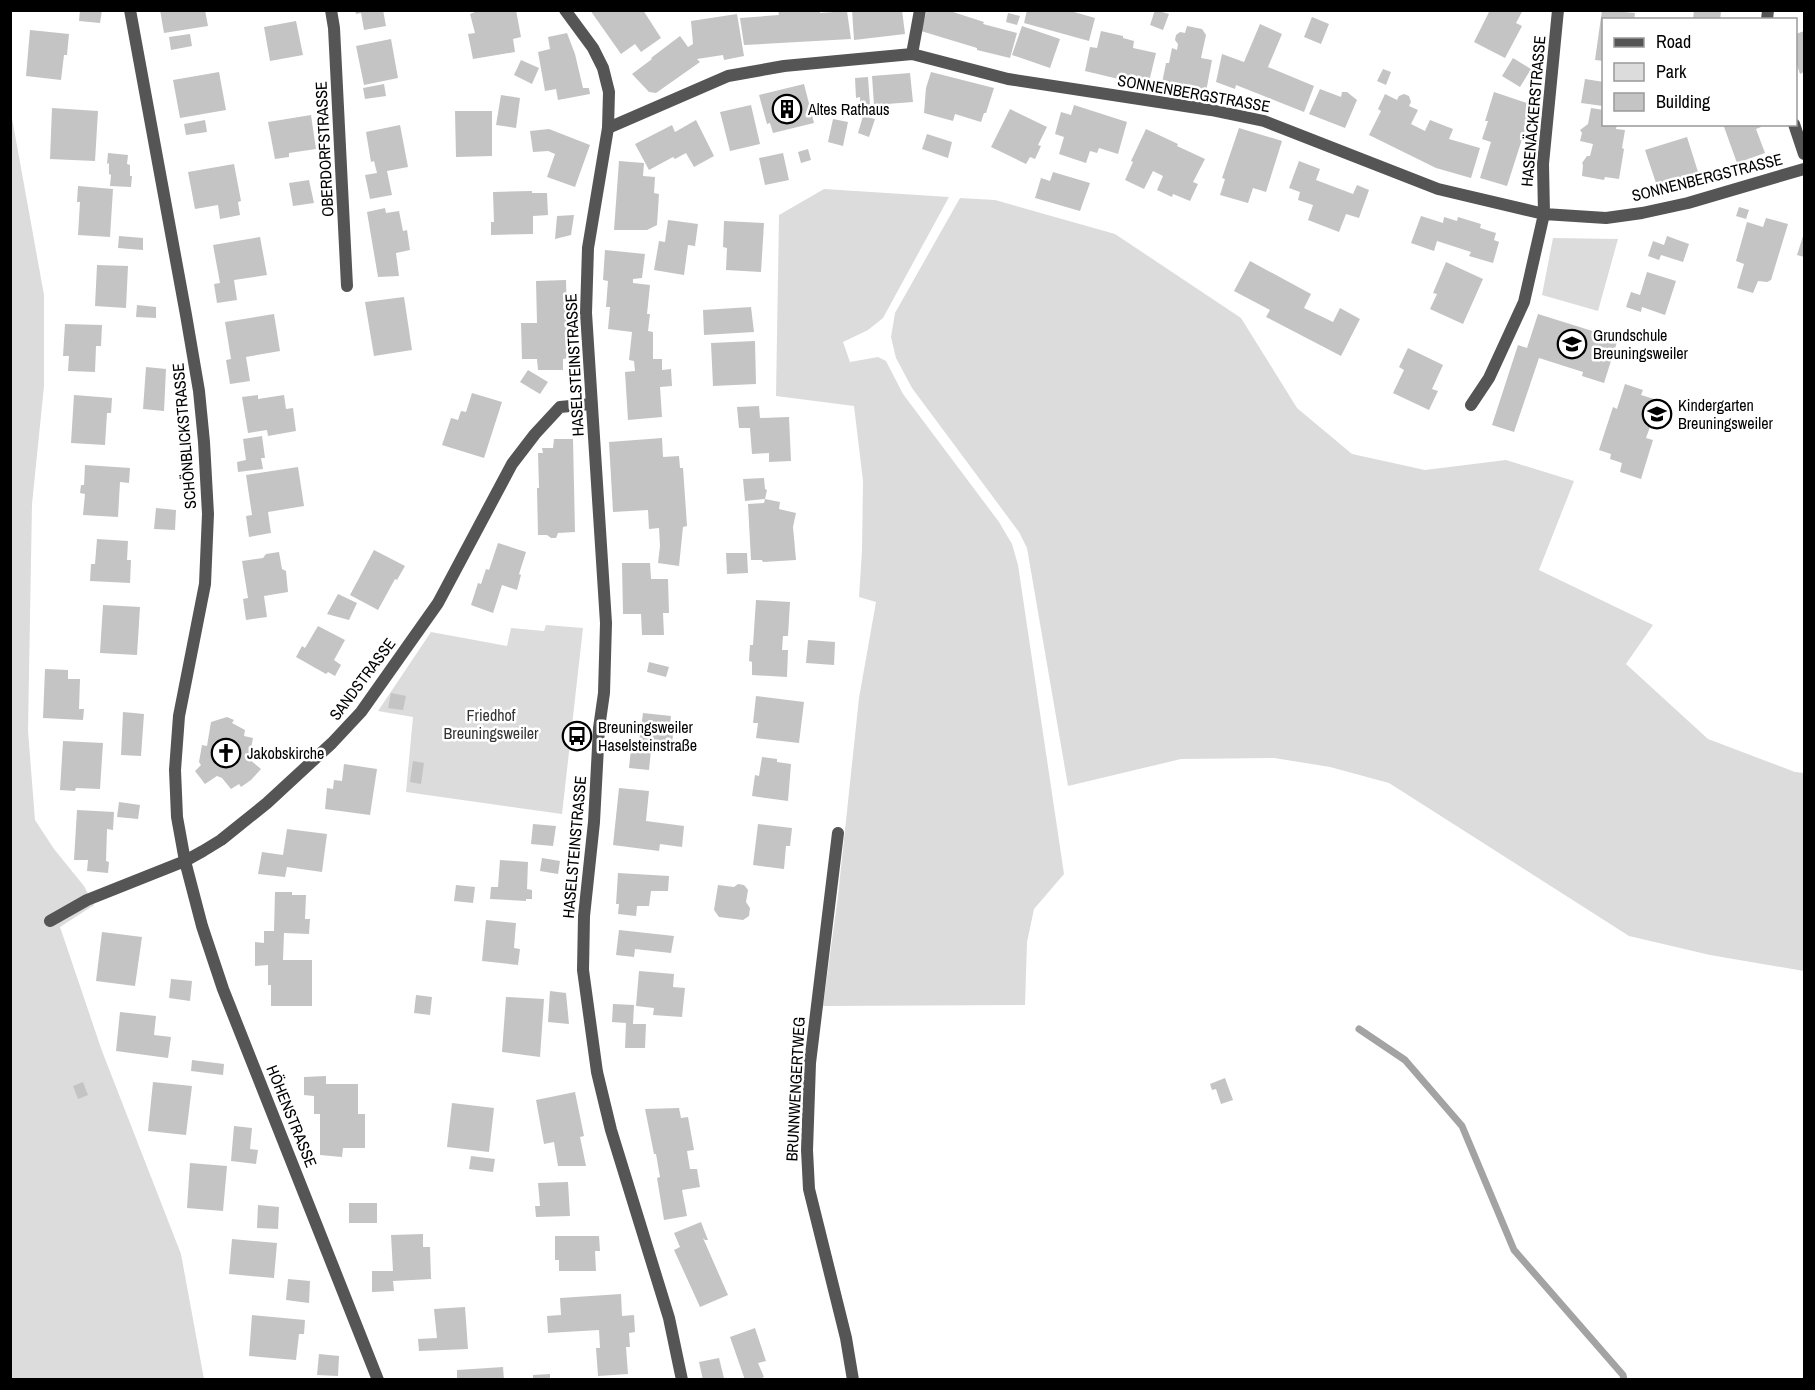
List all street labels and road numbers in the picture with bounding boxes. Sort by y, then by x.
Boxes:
street label: HASENÄCKERSTRASSE [1515,35,1551,187]
street label: SONNENBERGSTRASSE [1116,69,1272,117]
street label: OBERDORFSTRASSE [309,81,339,217]
street label: SONNENBERGSTRASSE [1629,148,1785,206]
street label: HASELSTEINSTRASSE [559,293,589,437]
street label: SCHÖNBLICKSTRASSE [167,362,201,510]
street label: SANDSTRASSE [324,633,400,725]
street label: HASELSTEINSTRASSE [557,775,591,919]
street label: BRUNNWENGERTWEG [780,1016,810,1162]
street label: HÖHENSTRASSE [261,1062,323,1170]

